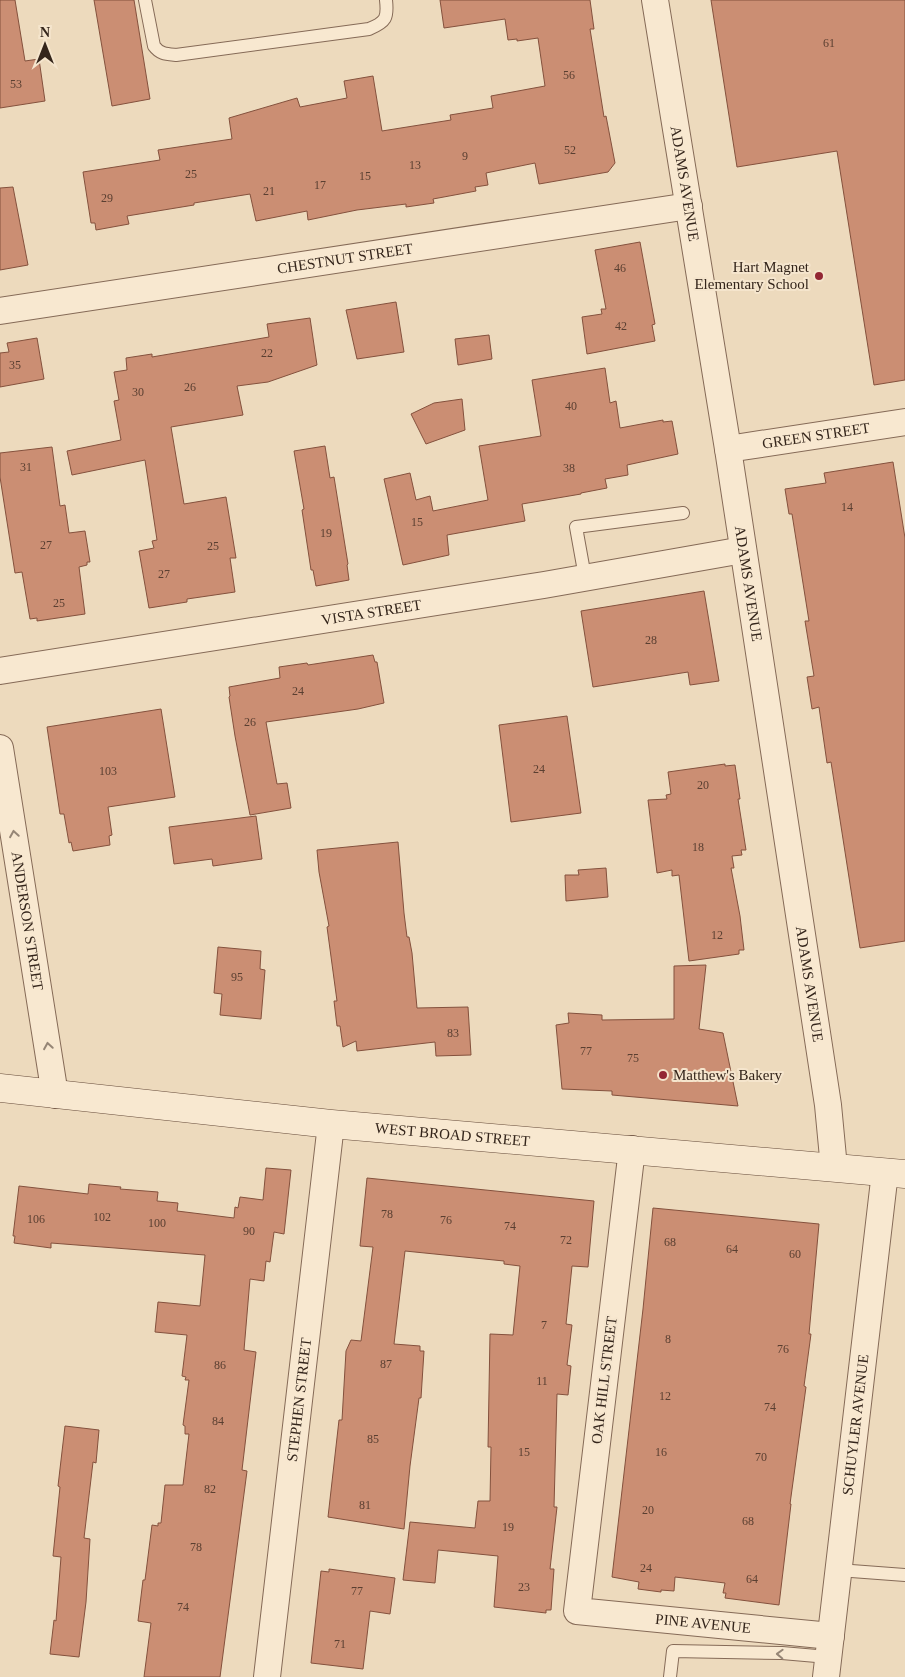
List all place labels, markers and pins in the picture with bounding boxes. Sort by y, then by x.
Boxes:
place label: Hart Magnet Elementary School [694,259,810,292]
marker: Hart Magnet Elementary School [813,270,825,282]
place label: Matthew's Bakery [673,1067,782,1083]
marker: Matthew's Bakery [657,1069,669,1081]

